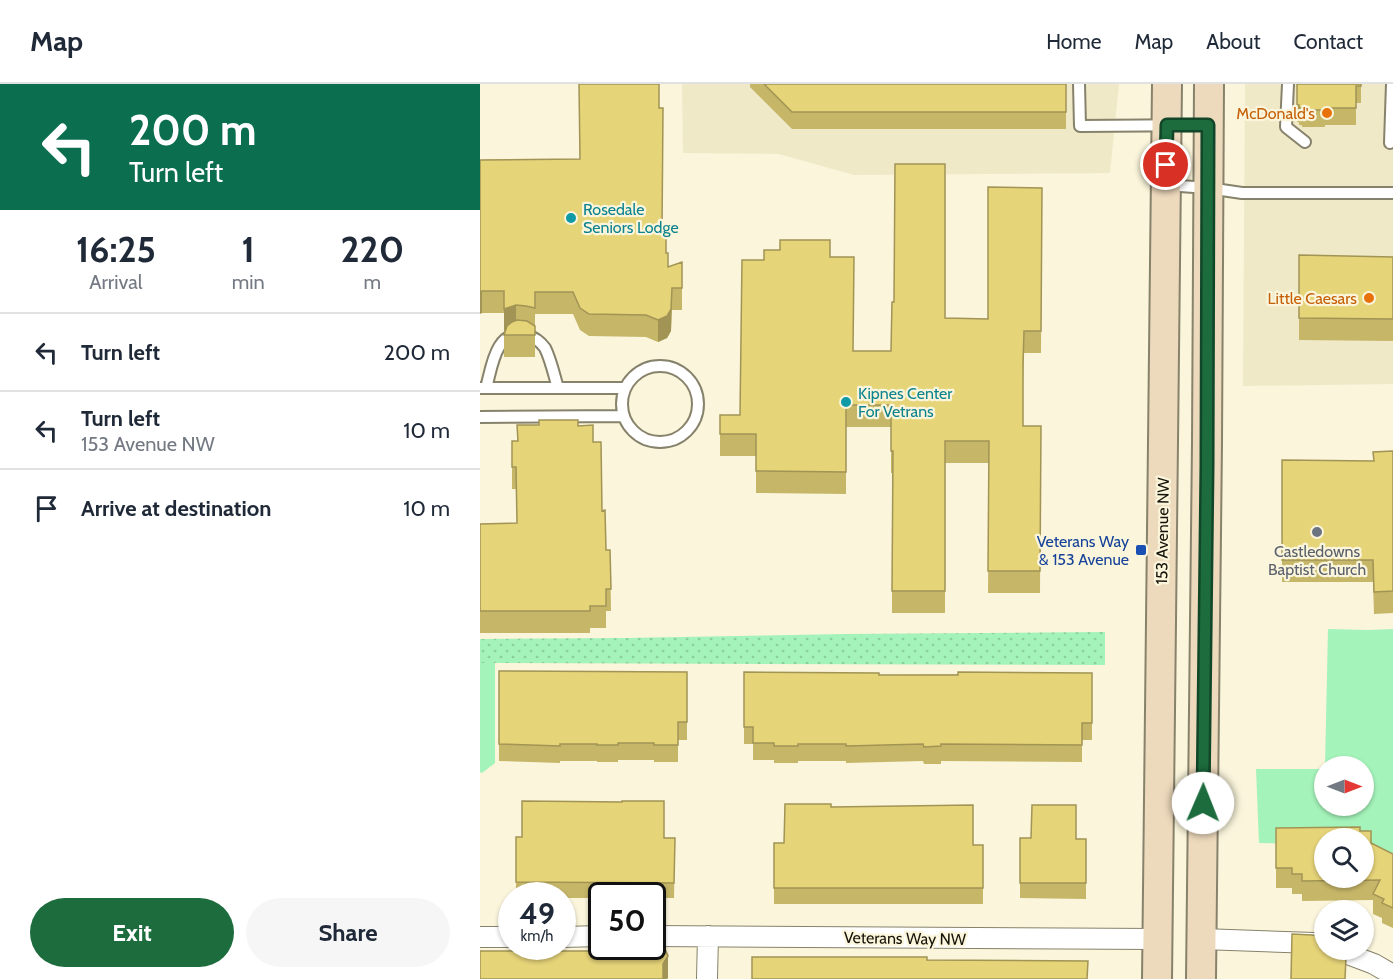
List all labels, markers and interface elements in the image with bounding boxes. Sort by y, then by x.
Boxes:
text: Map [30,24,83,58]
text: Home [1046,29,1102,54]
text: Map [1135,29,1173,54]
text: About [1206,29,1260,54]
text: Contact [1293,29,1363,54]
text: 200 m [129,104,256,156]
place label: McDonald's [1236,104,1315,123]
marker: McDonald's [1320,106,1334,120]
icon: left [30,108,108,186]
pin [1140,139,1191,190]
icon: arrive [1149,148,1182,181]
text: Turn left [129,156,223,189]
place label: Rosedale Seniors Lodge [583,200,679,237]
marker: Rosedale Seniors Lodge [564,211,578,225]
text: 16:25 [76,227,156,271]
text: 1 [242,227,255,271]
text: 220 [341,227,404,271]
text: Arrival [89,270,142,294]
text: min [232,270,265,294]
text: m [364,270,381,294]
place label: Little Caesars [1268,289,1357,308]
marker: Little Caesars [1362,291,1376,305]
icon: left [30,336,63,369]
text: Turn left [81,339,160,366]
text: 200 m [384,339,450,366]
place label: Kipnes Center For Vetrans [858,384,953,421]
marker: Kipnes Center For Vetrans [839,395,853,409]
text: Turn left [81,405,160,432]
icon: left [30,414,63,447]
text: 10 m [403,417,450,444]
text: 153 Avenue NW [81,432,215,456]
street label: 153 Avenue NW [1152,477,1173,585]
icon: arrive [30,492,63,525]
text: Arrive at destination [81,495,271,522]
text: 10 m [403,495,450,522]
marker: Castledowns Baptist Church [1310,525,1324,539]
place label: Veterans Way & 153 Avenue [1037,532,1129,569]
place label: Castledowns Baptist Church [1268,542,1366,579]
marker: Veterans Way & 153 Avenue [1134,543,1148,557]
north arrow [1314,756,1374,816]
map controls [1314,756,1374,960]
position arrow [1171,771,1235,835]
button: search [1314,828,1374,888]
speed limit sign: 50 [588,882,666,960]
text: 49 [519,895,555,932]
button: Exit [30,898,234,967]
button: Share [246,898,450,967]
button: layers [1314,900,1374,960]
text: km/h [521,927,553,945]
street label: Veterans Way NW [844,928,967,949]

